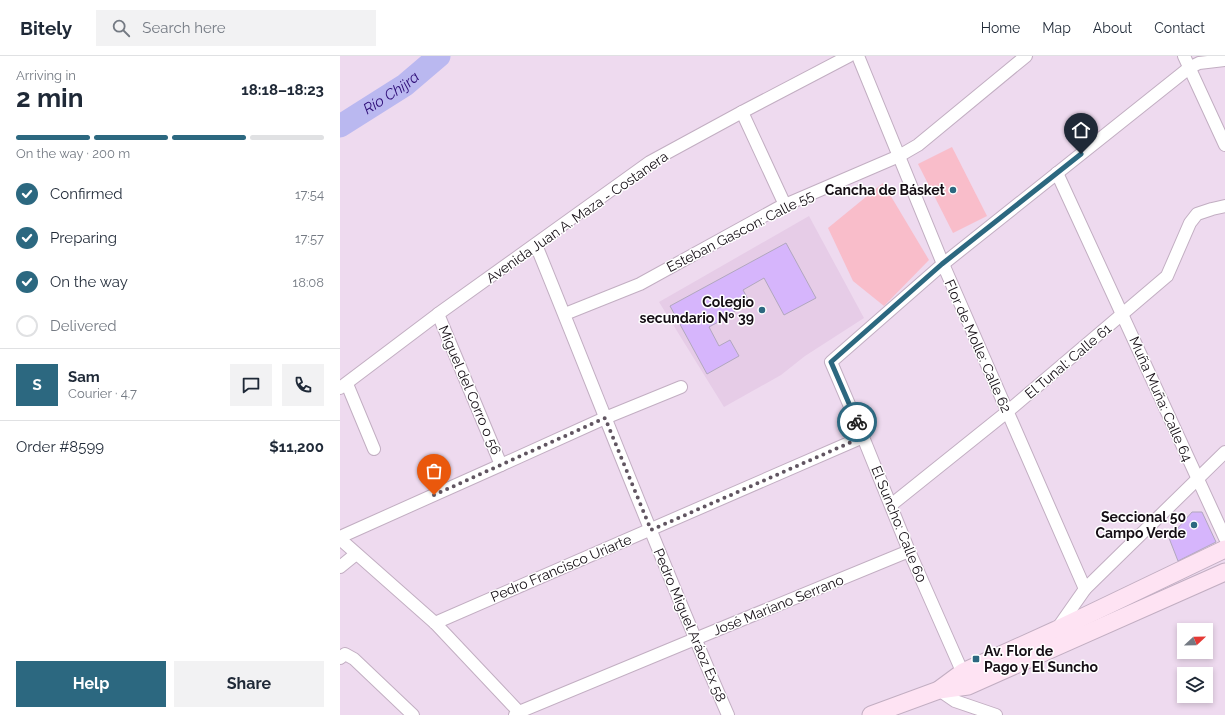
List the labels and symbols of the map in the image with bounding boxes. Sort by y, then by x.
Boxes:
water label: Río Chijra [360,68,423,118]
pin [1064,113,1098,154]
street label: Avenida Juan A. Maza - Costanera [483,148,671,286]
place label: Cancha de Básket [825,182,946,198]
marker: Cancha de Básket [948,185,958,195]
street label: Esteban Gascon: Calle 55 [664,187,816,275]
street label: Flor de Molle: Calle 62 [941,277,1015,415]
place label: Colegio secundario Nº 39 [639,294,755,326]
marker: Colegio secundario Nº 39 [757,305,767,315]
street label: El Tunal: Calle 61 [1022,320,1114,402]
street label: Miguel del Corro o 56 [436,323,504,457]
street label: Muña Muña: Calle 64 [1126,334,1196,464]
courier [837,402,877,442]
pin [417,454,451,495]
street label: El Suncho: Calle 60 [868,463,930,585]
place label: Seccional 50 Campo Verde [1095,509,1187,541]
marker: Seccional 50 Campo Verde [1189,520,1199,530]
street label: Pedro Francisco Uriarte [488,531,634,605]
street label: Pedro Miguel Aráoz Ex 58 [650,546,730,704]
street label: José Mariano Serrano [710,571,846,639]
north arrow [1177,623,1213,659]
place label: Av. Flor de Pago y El Suncho [984,643,1099,675]
marker: Av. Flor de Pago y El Suncho [971,654,981,664]

